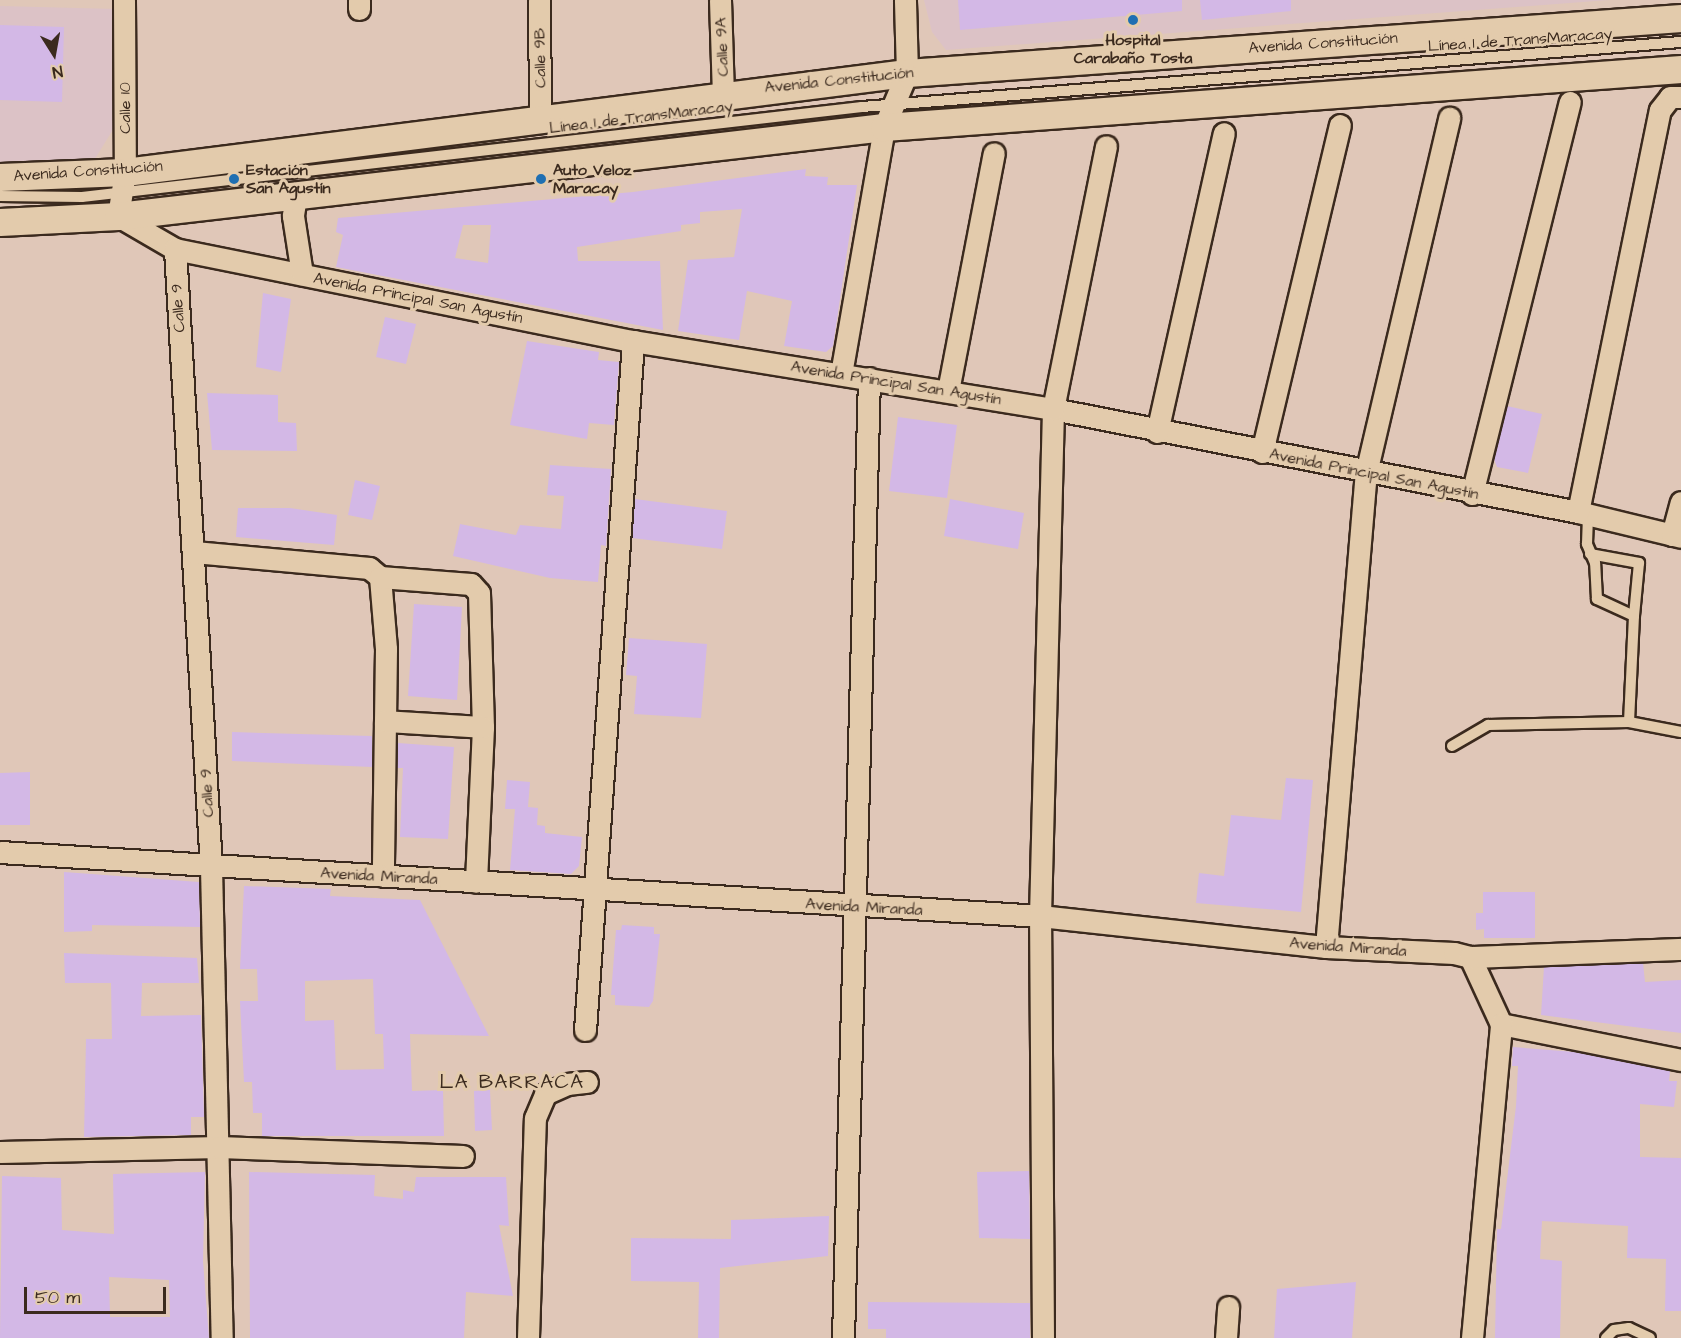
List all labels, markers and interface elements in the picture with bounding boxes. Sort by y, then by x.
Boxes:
marker: Hospital Carabaño Tosta [1124,11,1142,29]
street label: Calle 9A [711,17,733,77]
north arrow [24,24,84,84]
street label: Línea 1 de TransMaracay [1427,24,1613,56]
street label: Calle 9B [530,28,550,88]
street label: Avenida Constitución [1248,28,1398,58]
place label: Hospital Carabaño Tosta [1074,30,1192,68]
text: N [50,60,64,83]
street label: Avenida Constitución [764,63,914,97]
street label: Calle 10 [115,82,135,134]
street label: Línea 1 de TransMaracay [548,96,734,138]
street label: Avenida Constitución [13,156,163,186]
place label: Estación San Agustín [246,160,330,198]
place label: Auto Veloz Maracay [553,160,631,198]
marker: Estación San Agustín [227,172,241,186]
marker: Auto Veloz Maracay [534,172,548,186]
street label: Avenida Principal San Agustín [312,268,524,328]
street label: Calle 9 [167,283,189,333]
street label: Avenida Principal San Agustín [789,357,1003,409]
street label: Avenida Principal San Agustín [1268,444,1480,504]
street label: Calle 9 [196,768,218,818]
street label: Avenida Miranda [320,863,438,889]
street label: Avenida Miranda [805,894,923,920]
street label: Avenida Miranda [1289,933,1407,961]
district label: LA BARRACA [440,1070,584,1094]
scale bar [27,1275,170,1313]
text: 50 m [35,1285,80,1310]

